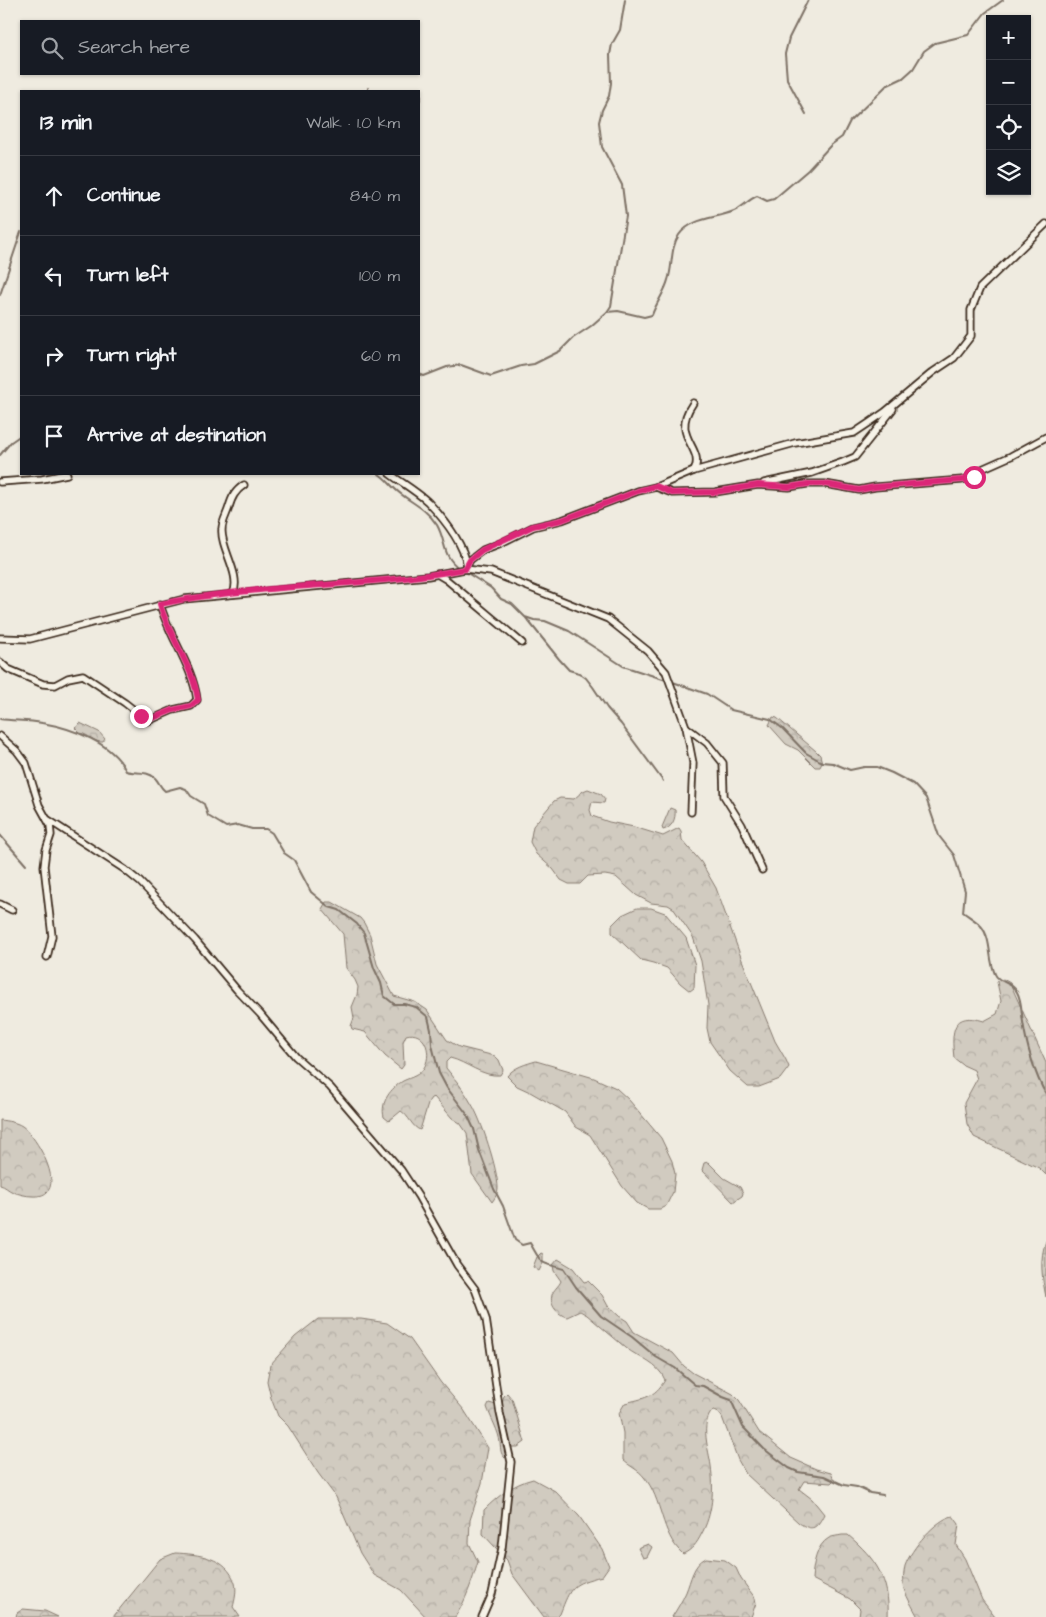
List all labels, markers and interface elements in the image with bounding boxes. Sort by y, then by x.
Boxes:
map controls [986,15,1031,195]
button: + [986,15,1031,60]
search box [20,20,420,75]
icon: search [38,34,66,62]
text: Search here [78,34,190,61]
button: − [986,60,1031,105]
button: locate [986,105,1031,150]
text: 13 min [40,108,92,137]
text: Walk · 1.0 km [306,112,400,134]
button: layers [986,150,1031,195]
icon: ahead [40,182,68,210]
text: Continue [87,182,161,209]
text: 840 m [350,185,400,207]
icon: left [40,262,68,290]
text: Turn left [87,262,168,289]
text: 100 m [359,265,400,287]
icon: right [40,342,68,370]
text: Turn right [87,342,176,369]
text: 60 m [361,345,400,367]
icon: arrive [40,422,68,450]
text: Arrive at destination [87,422,266,449]
route start [963,466,986,489]
route end [130,705,153,728]

